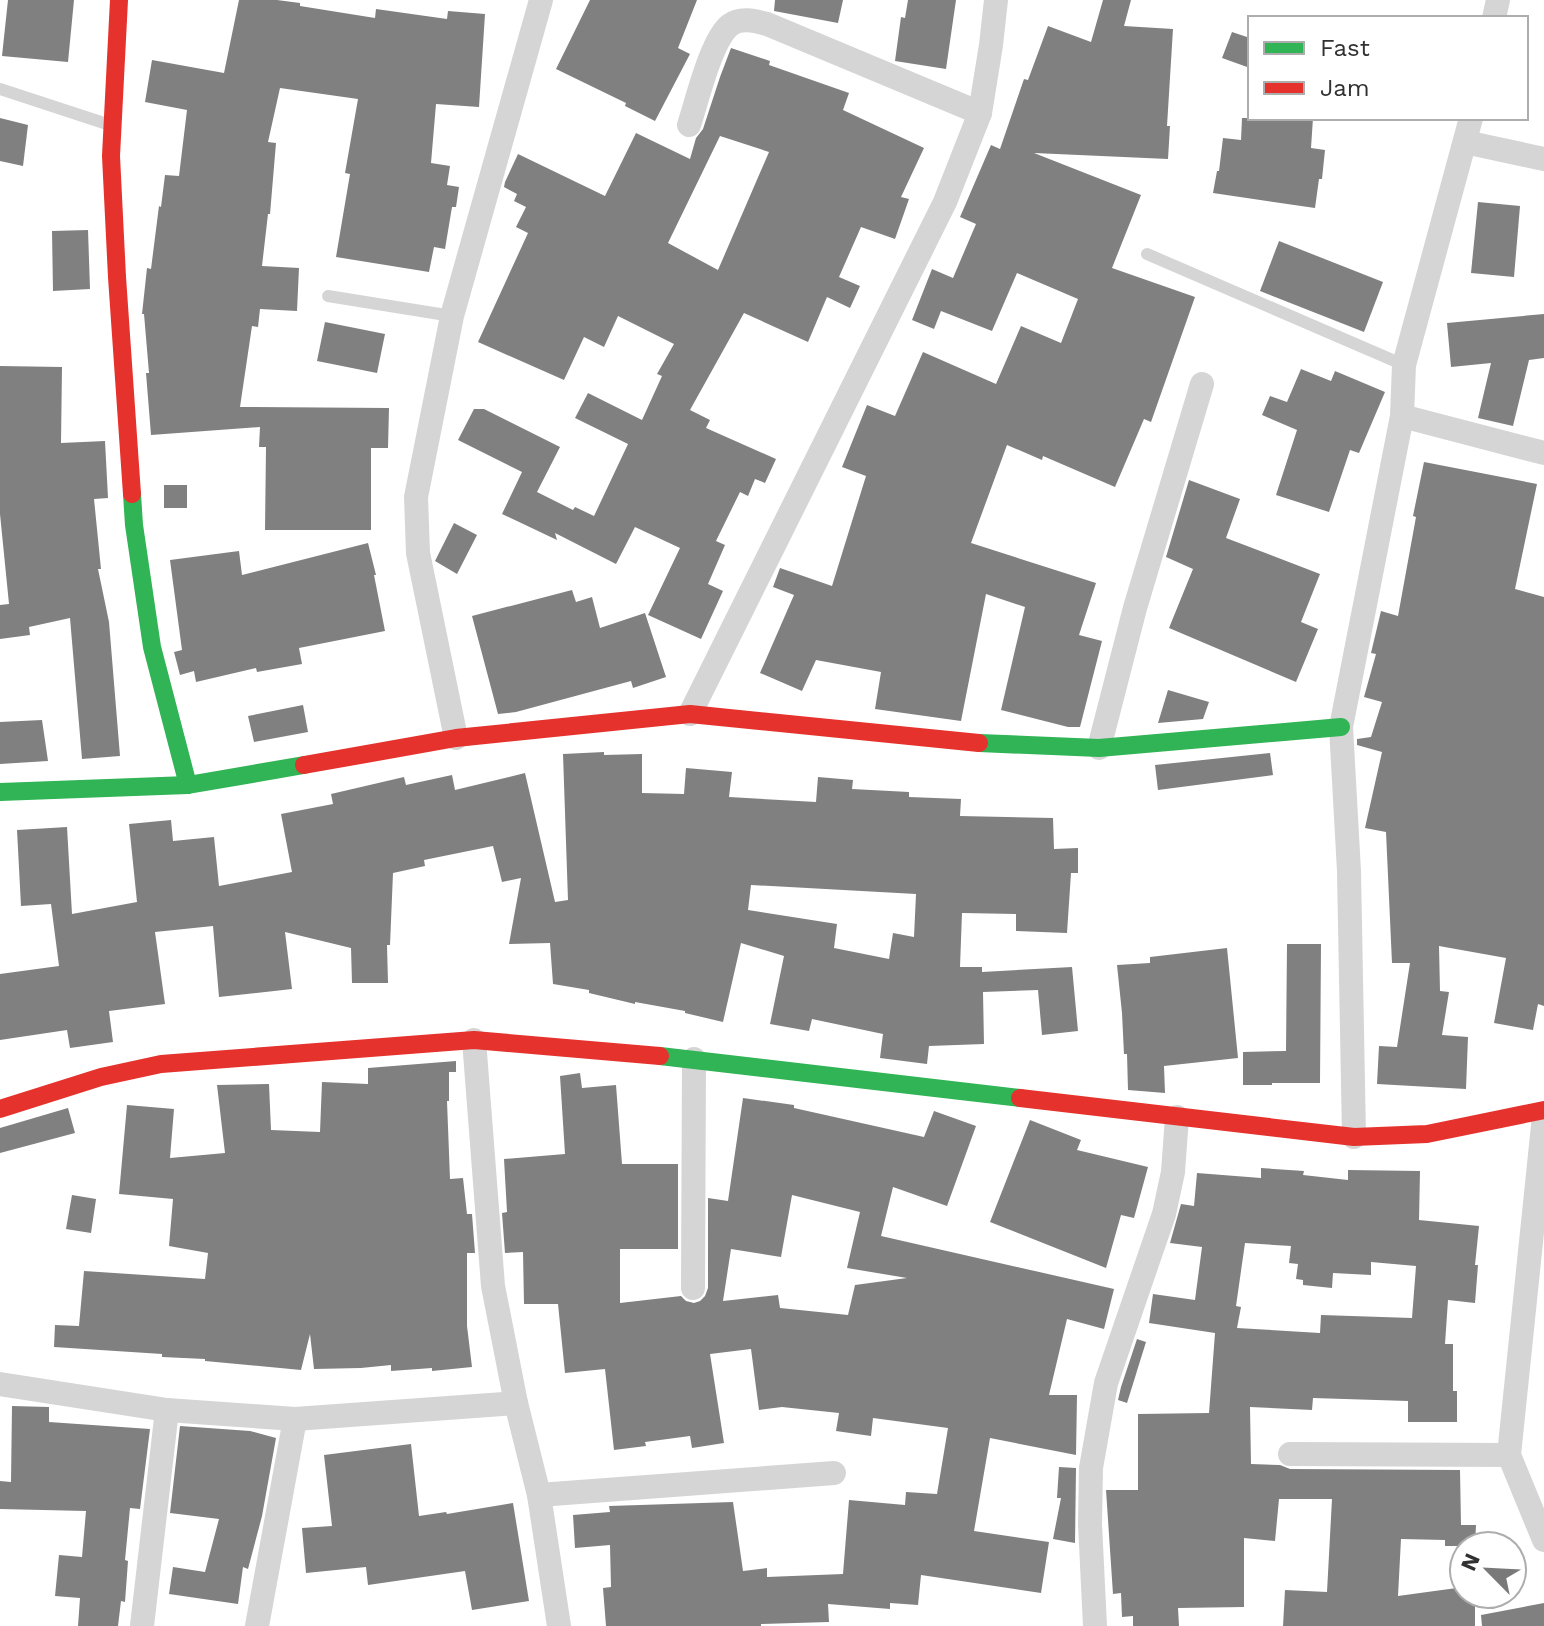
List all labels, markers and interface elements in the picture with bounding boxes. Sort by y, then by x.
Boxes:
legend [1248,16,1528,120]
text: Fast [1320,34,1370,62]
text: Jam [1320,74,1370,102]
north arrow [1448,1530,1528,1610]
text: N [1455,1550,1485,1575]

